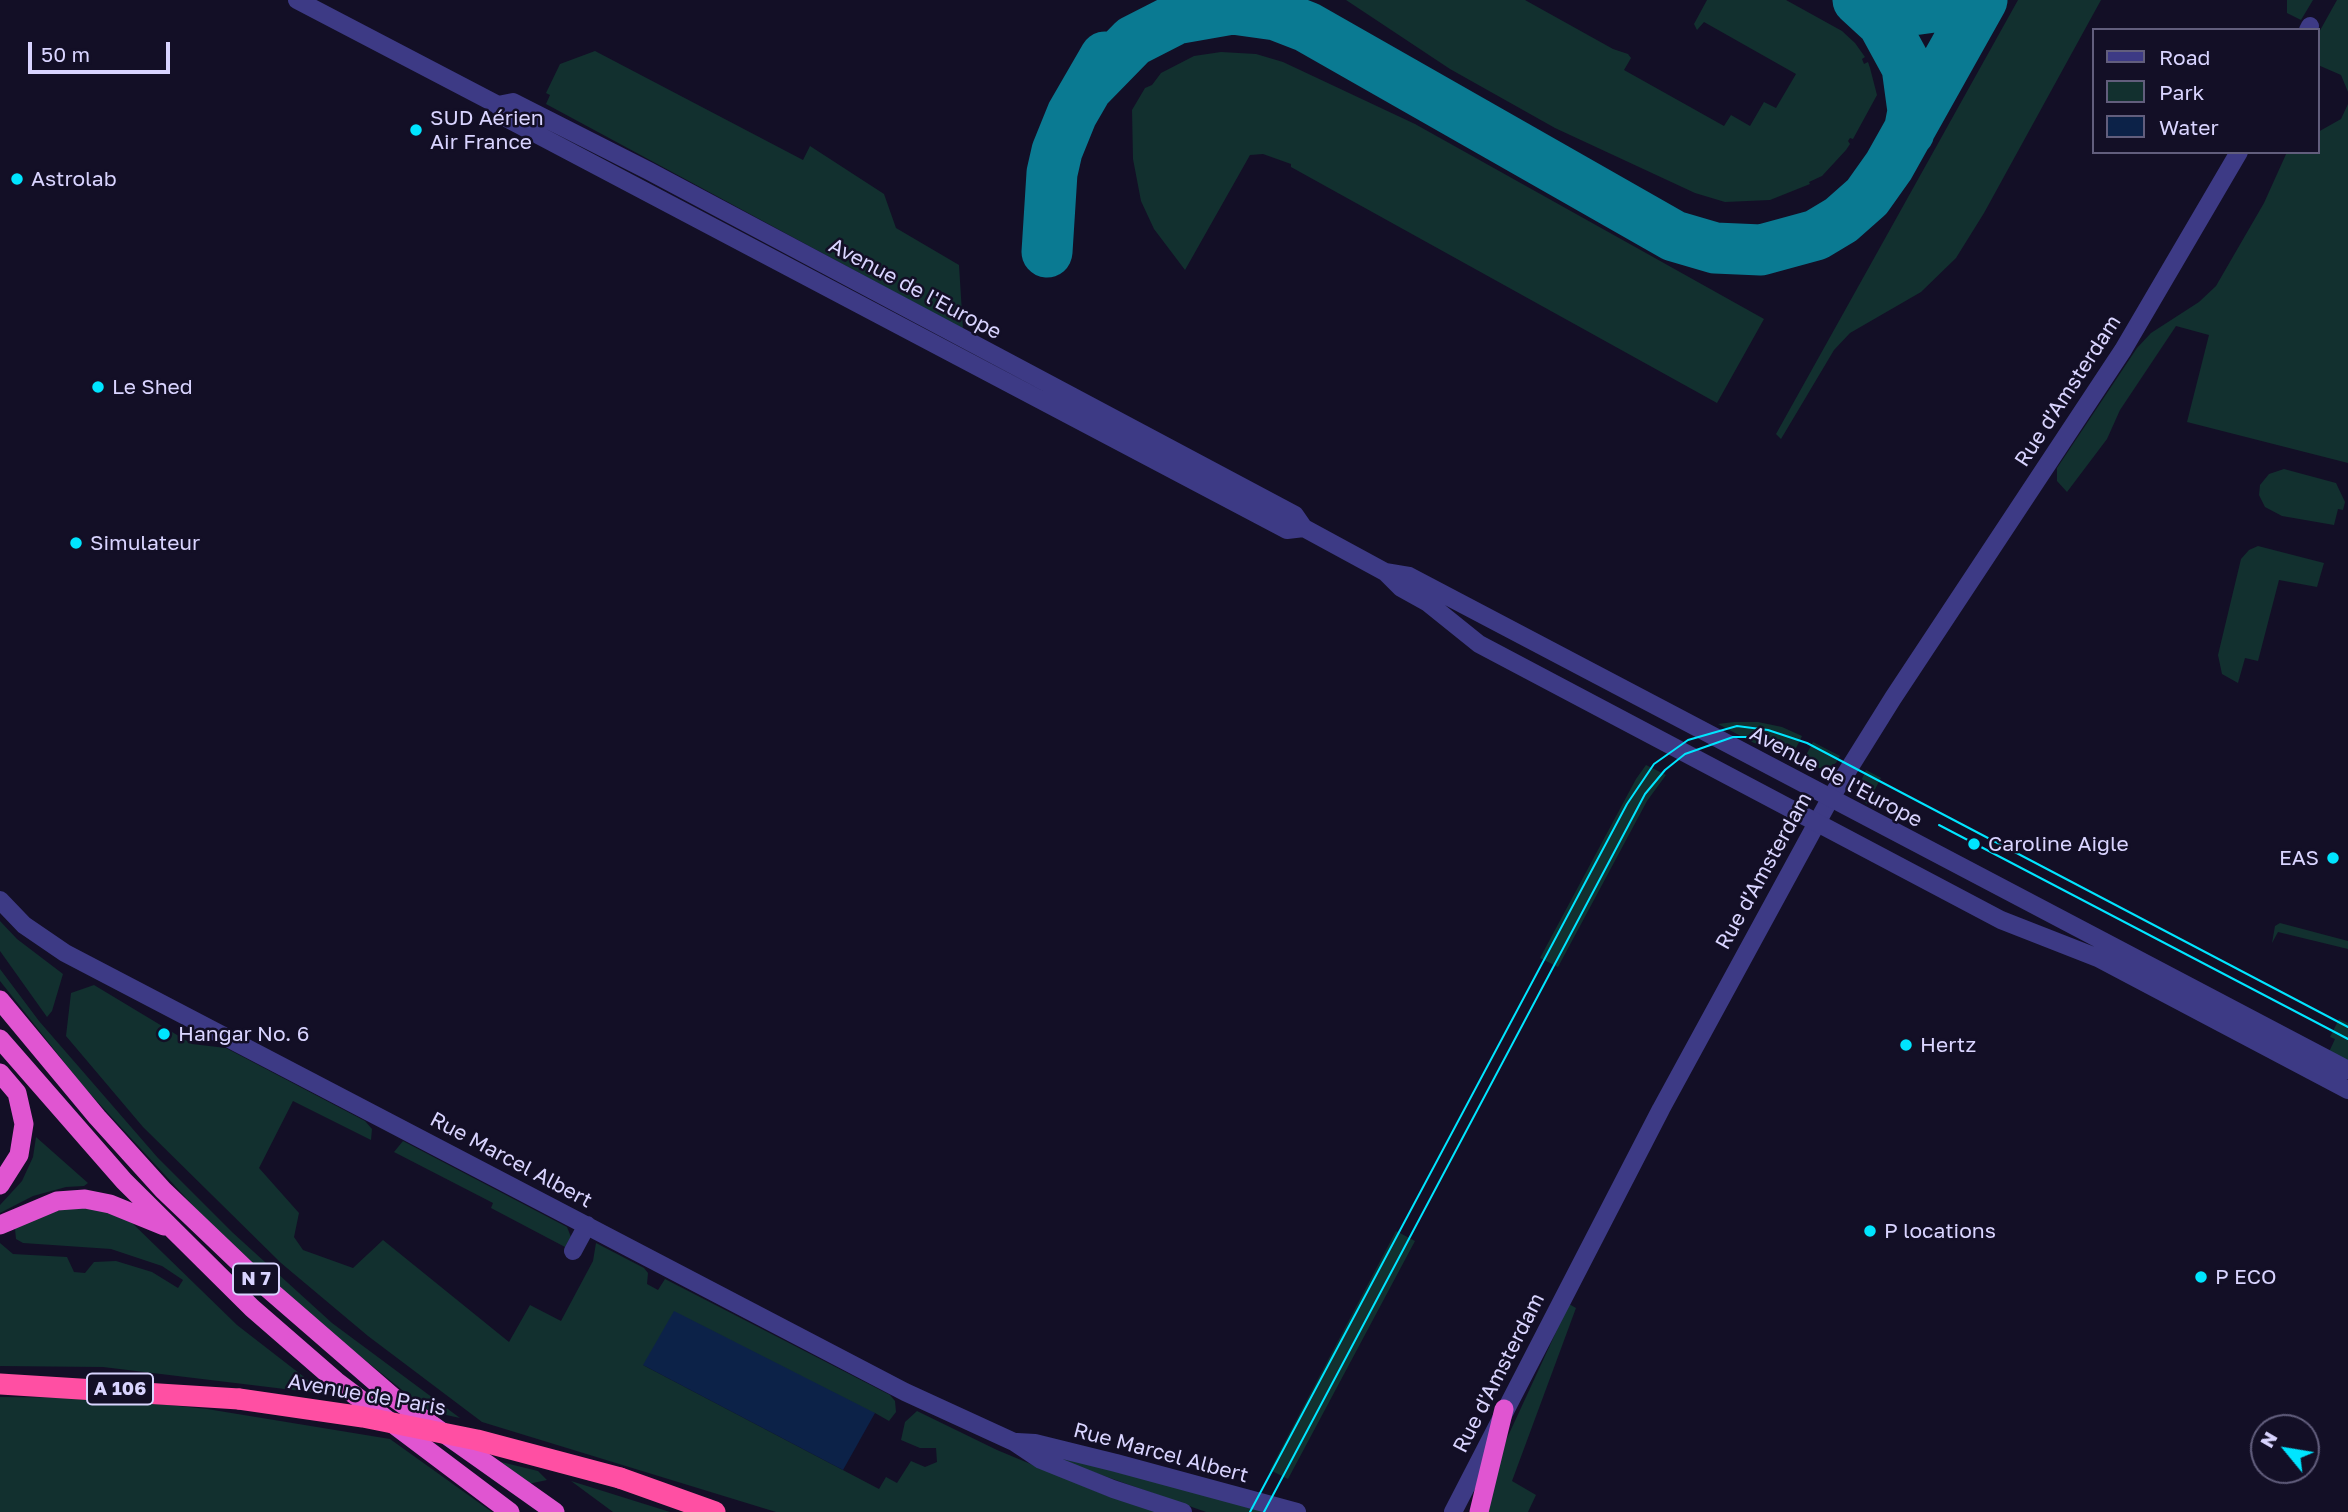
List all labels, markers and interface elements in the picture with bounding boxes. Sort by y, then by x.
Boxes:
scale bar [32,28,173,72]
legend [2092,28,2320,154]
text: 50 m [41,41,90,67]
text: Road [2159,44,2210,70]
text: Park [2159,79,2204,105]
place label: SUD Aérien Air France [430,105,544,155]
text: Water [2159,114,2219,140]
marker: SUD Aérien Air France [408,122,424,138]
place label: Astrolab [31,166,117,192]
marker: Astrolab [9,171,25,187]
street label: Avenue de l'Europe [825,233,1005,345]
street label: Rue d'Amsterdam [2010,311,2126,471]
place label: Le Shed [112,374,193,400]
marker: Le Shed [90,379,106,395]
place label: Simulateur [90,530,200,556]
marker: Simulateur [68,535,84,551]
street label: Avenue de l'Europe [1746,721,1926,833]
street label: Rue d'Amsterdam [1710,788,1818,954]
place label: Caroline Aigle [1988,831,2129,857]
marker: Caroline Aigle [1966,836,1982,852]
place label: EAS [2279,845,2319,871]
marker: EAS [2325,850,2341,866]
place label: Hangar No. 6 [178,1021,309,1047]
marker: Hangar No. 6 [156,1026,172,1042]
place label: Hertz [1920,1032,1976,1058]
marker: Hertz [1898,1037,1914,1053]
street label: Rue Marcel Albert [426,1107,596,1213]
place label: P locations [1884,1218,1996,1244]
marker: P locations [1862,1223,1878,1239]
road number: N 7 [233,1264,279,1294]
place label: P ECO [2215,1264,2277,1290]
marker: P ECO [2193,1269,2209,1285]
street label: Rue d'Amsterdam [1448,1289,1550,1457]
street label: Avenue de Paris [286,1369,448,1421]
road number: A 106 [87,1373,153,1404]
north arrow [2250,1414,2320,1484]
street label: Rue Marcel Albert [1071,1418,1251,1488]
text: N [2255,1427,2282,1451]

